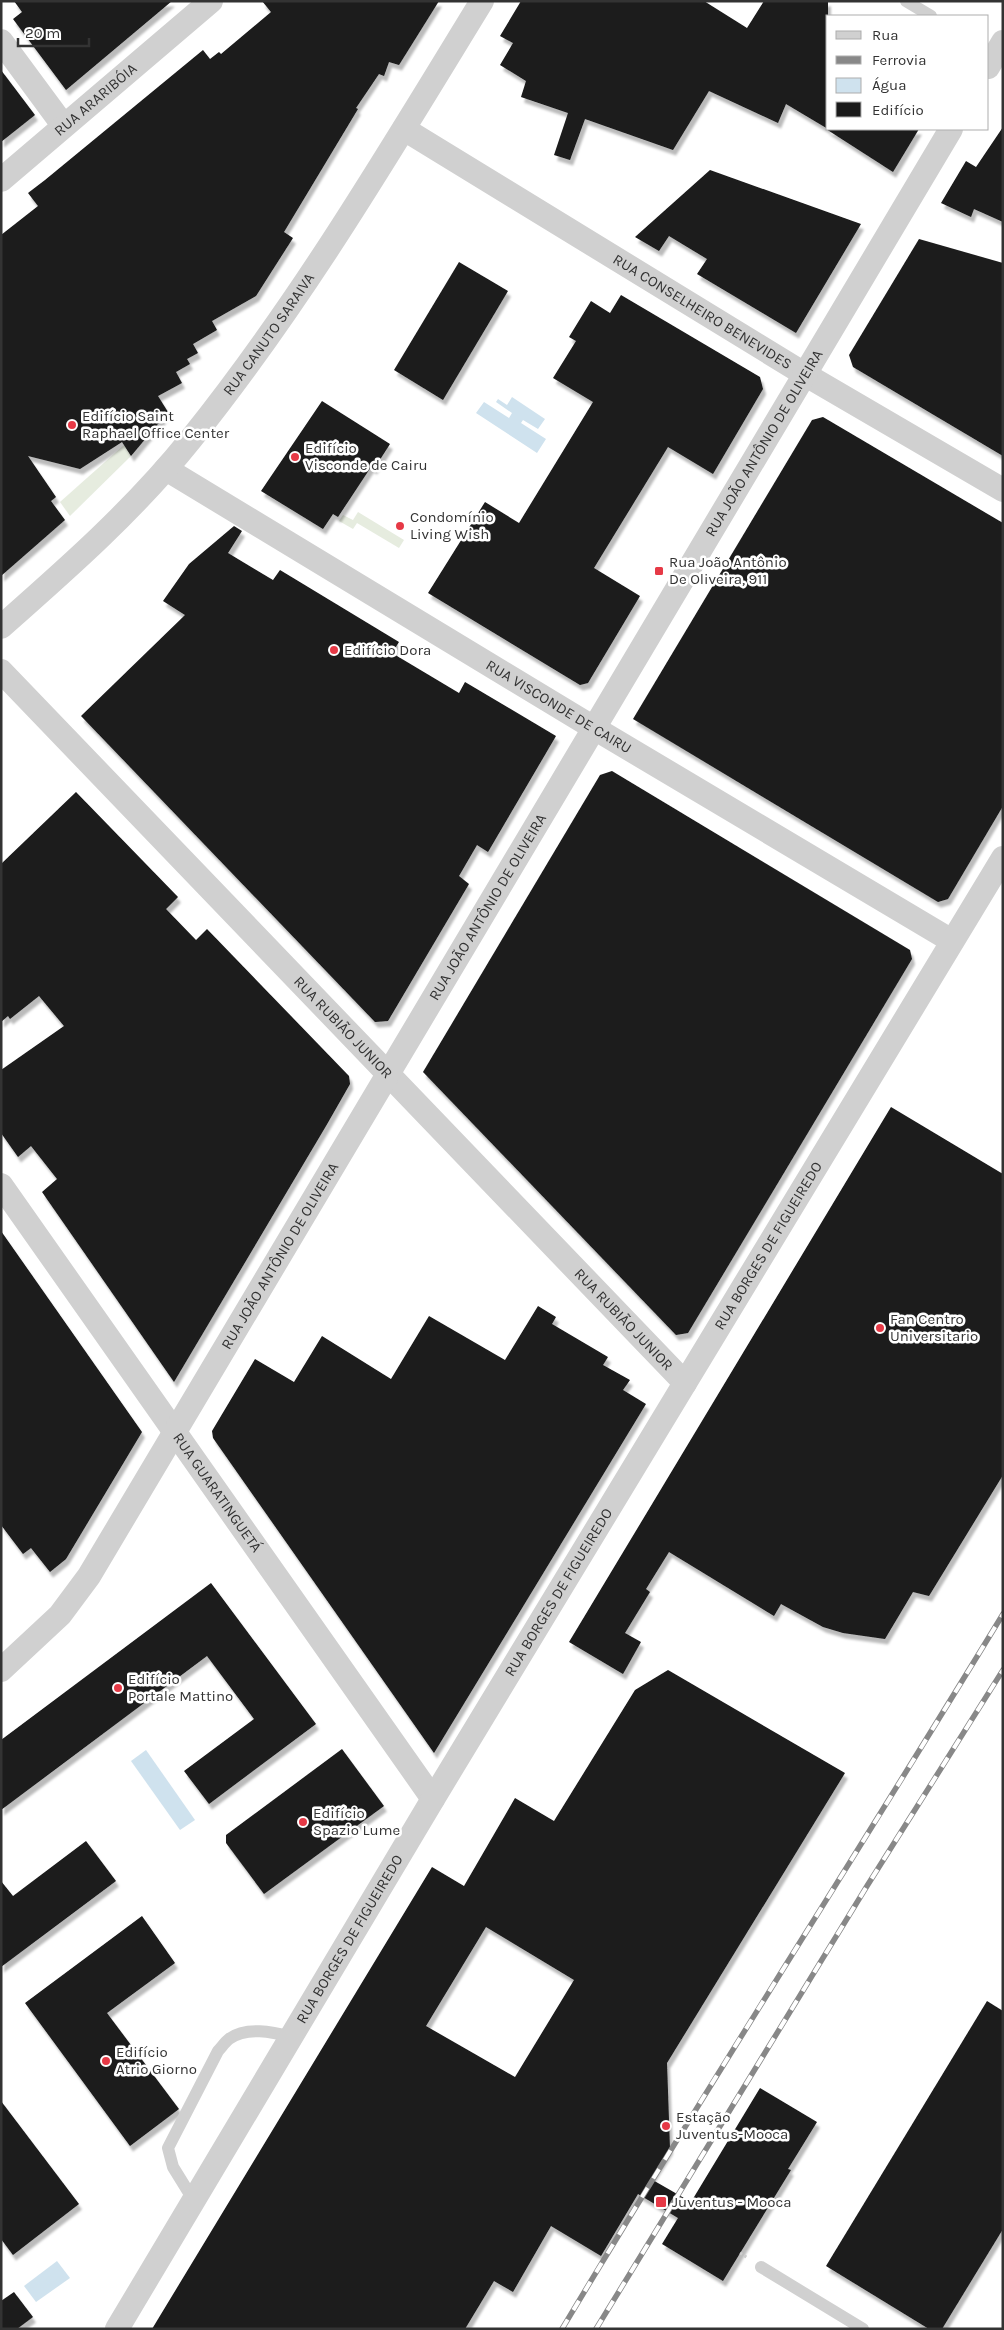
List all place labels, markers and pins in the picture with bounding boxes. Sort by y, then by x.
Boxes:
place label: Edifício Saint Raphael Office Center [82,407,230,442]
marker: Edifício Saint Raphael Office Center [66,419,78,431]
place label: Edifício Visconde de Cairu [305,439,428,474]
marker: Edifício Visconde de Cairu [289,451,301,463]
place label: Condomínio Living Wish [410,508,494,543]
marker: Condomínio Living Wish [394,520,406,532]
place label: Rua João Antônio De Oliveira, 911 [669,553,787,588]
marker: Rua João Antônio De Oliveira, 911 [653,565,665,577]
place label: Edifício Dora [344,641,431,659]
marker: Edifício Dora [328,644,340,656]
place label: Fan Centro Universitario [890,1310,978,1345]
marker: Fan Centro Universitario [874,1322,886,1334]
place label: Edifício Portale Mattino [128,1670,233,1705]
marker: Edifício Portale Mattino [112,1682,124,1694]
place label: Edifício Spazio Lume [313,1804,400,1839]
marker: Edifício Spazio Lume [297,1816,309,1828]
place label: Edifício Atrio Giorno [116,2043,197,2078]
marker: Edifício Atrio Giorno [100,2055,112,2067]
place label: Estação Juventus-Mooca [676,2108,788,2143]
marker: Estação Juventus-Mooca [660,2120,672,2132]
place label: Juventus - Mooca [672,2193,791,2211]
marker: Juventus - Mooca [654,2195,668,2209]

